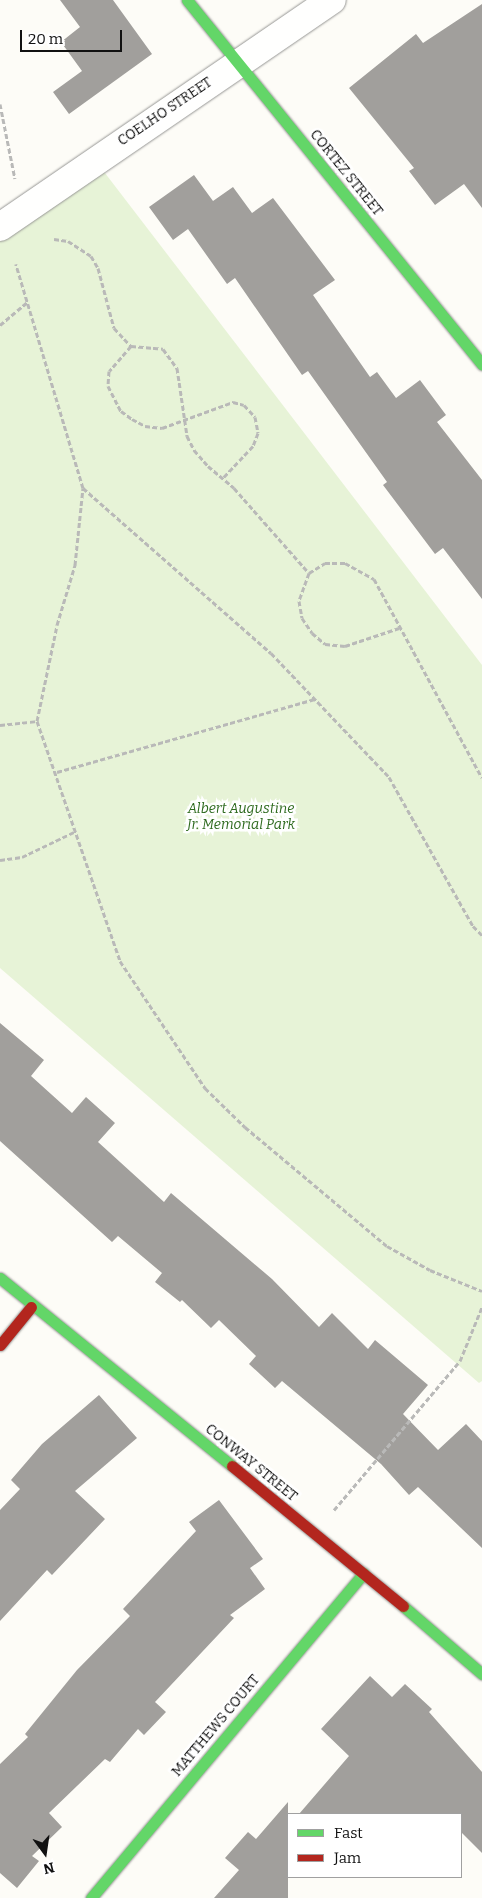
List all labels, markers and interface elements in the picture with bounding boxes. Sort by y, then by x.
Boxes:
scale bar [22,20,125,52]
text: 20 m [28,30,63,48]
street label: COELHO STREET [115,74,215,150]
street label: CORTEZ STREET [306,127,386,219]
park label: Albert Augustine Jr. Memorial Park [187,801,295,834]
street label: CONWAY STREET [202,1421,300,1505]
street label: MATTHEWS COURT [169,1672,263,1780]
legend [287,1813,462,1878]
text: Fast [334,1824,363,1842]
north arrow [20,1828,70,1878]
text: Jam [334,1849,361,1867]
text: N [41,1858,56,1878]

